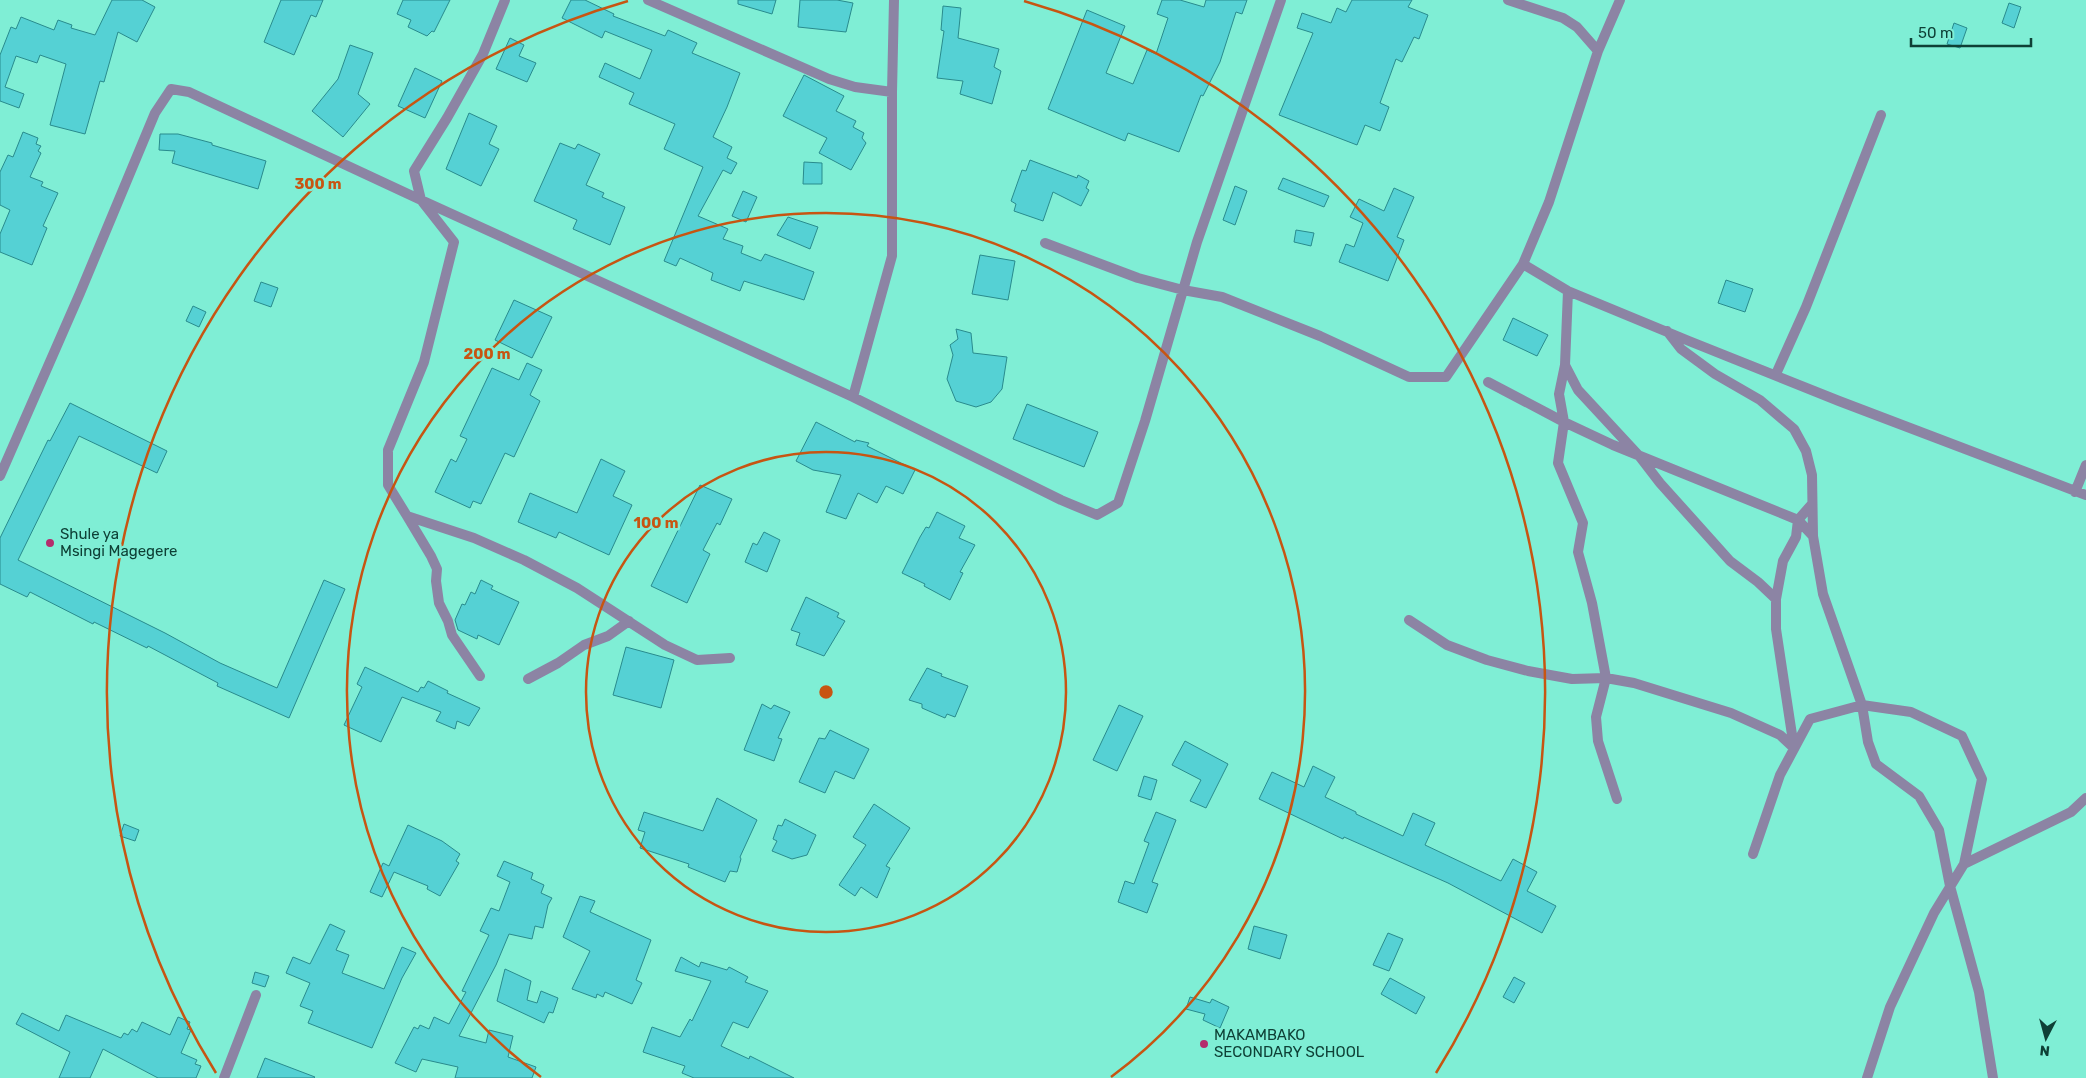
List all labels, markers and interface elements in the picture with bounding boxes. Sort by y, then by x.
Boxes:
scale bar [1911,15,2031,47]
text: 50 m [1918,24,1953,42]
text: 300 m [294,175,342,193]
text: 200 m [463,345,511,363]
text: 100 m [634,514,678,532]
place label: Shule ya Msingi Magegere [60,525,177,560]
marker: Shule ya Msingi Magegere [44,537,56,549]
centre of rings [817,683,835,701]
north arrow [2021,1013,2071,1063]
place label: MAKAMBAKO SECONDARY SCHOOL [1214,1026,1365,1061]
marker: MAKAMBAKO SECONDARY SCHOOL [1198,1038,1210,1050]
text: N [2039,1041,2051,1059]

